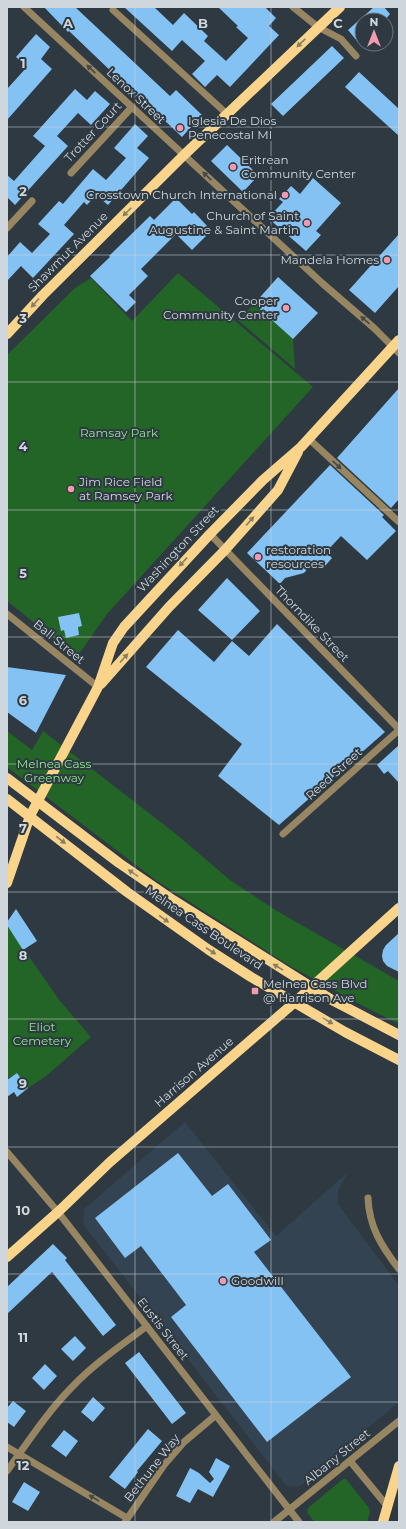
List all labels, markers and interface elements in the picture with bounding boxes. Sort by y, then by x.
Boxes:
north arrow [354,12,394,52]
text: A [62,15,74,31]
text: B [198,15,208,31]
text: C [333,15,343,31]
text: N [370,15,378,29]
one-way arrow [296,38,306,48]
text: 1 [20,55,26,71]
one-way arrow [85,64,96,73]
street label: Lenox Street [104,64,169,127]
street label: Trotter Court [61,98,125,165]
place label: Iglesia De Dios Penecostal MI [188,113,277,142]
marker: Iglesia De Dios Penecostal MI [175,123,185,133]
place label: Eritrean Community Center [241,152,356,181]
marker: Eritrean Community Center [228,162,238,172]
one-way arrow [202,171,212,181]
text: 2 [19,183,27,199]
place label: Crosstown Church International [86,187,277,202]
marker: Crosstown Church International [280,190,290,200]
one-way arrow [122,207,132,217]
street label: Shawmut Avenue [24,208,111,295]
place label: Church of Saint Augustine & Saint Martin [149,208,299,237]
marker: Church of Saint Augustine & Saint Martin [302,218,312,228]
place label: Mandela Homes [280,252,379,267]
marker: Mandela Homes [382,255,392,265]
place label: Cooper Community Center [163,293,278,322]
one-way arrow [31,299,40,308]
marker: Cooper Community Center [281,303,291,313]
text: 3 [18,310,27,326]
one-way arrow [360,316,369,325]
park label: Ramsay Park [80,425,159,440]
text: 4 [19,438,28,454]
one-way arrow [333,460,342,469]
place label: Jim Rice Field at Ramsey Park [78,474,173,503]
marker: Jim Rice Field at Ramsey Park [66,484,76,494]
street label: Washington Street [134,502,222,595]
one-way arrow [246,516,255,526]
place label: restoration resources [266,542,331,571]
marker: restoration resources [253,552,263,562]
one-way arrow [178,557,188,567]
text: 5 [19,565,27,581]
street label: Thorndike Street [272,582,353,665]
street label: Ball Street [30,616,88,667]
one-way arrow [119,653,128,662]
text: 6 [19,692,28,708]
street label: Reed Street [302,744,365,803]
park label: Melnea Cass Greenway [17,756,91,785]
text: 7 [19,820,27,836]
one-way arrow [55,836,66,844]
one-way arrow [128,869,139,877]
street label: Melnea Cass Boulevard [143,883,266,973]
one-way arrow [159,914,170,923]
text: 8 [19,947,28,963]
one-way arrow [206,947,216,955]
one-way arrow [272,963,284,970]
place label: Melnea Cass Blvd @ Harrison Ave [263,976,367,1005]
marker: Melnea Cass Blvd @ Harrison Ave [250,986,260,996]
one-way arrow [322,1018,334,1025]
park label: Eliot Cemetery [13,1019,72,1048]
street label: Harrison Avenue [151,1033,236,1110]
text: 9 [19,1075,27,1091]
text: 10 [16,1202,30,1218]
place label: Goodwill [231,1273,284,1288]
marker: Goodwill [218,1276,228,1286]
street label: Eustis Street [134,1294,193,1363]
text: 11 [18,1329,28,1345]
street label: Albany Street [301,1425,373,1488]
street label: Bethune Way [120,1430,183,1505]
text: 12 [17,1457,30,1473]
one-way arrow [88,1495,100,1502]

